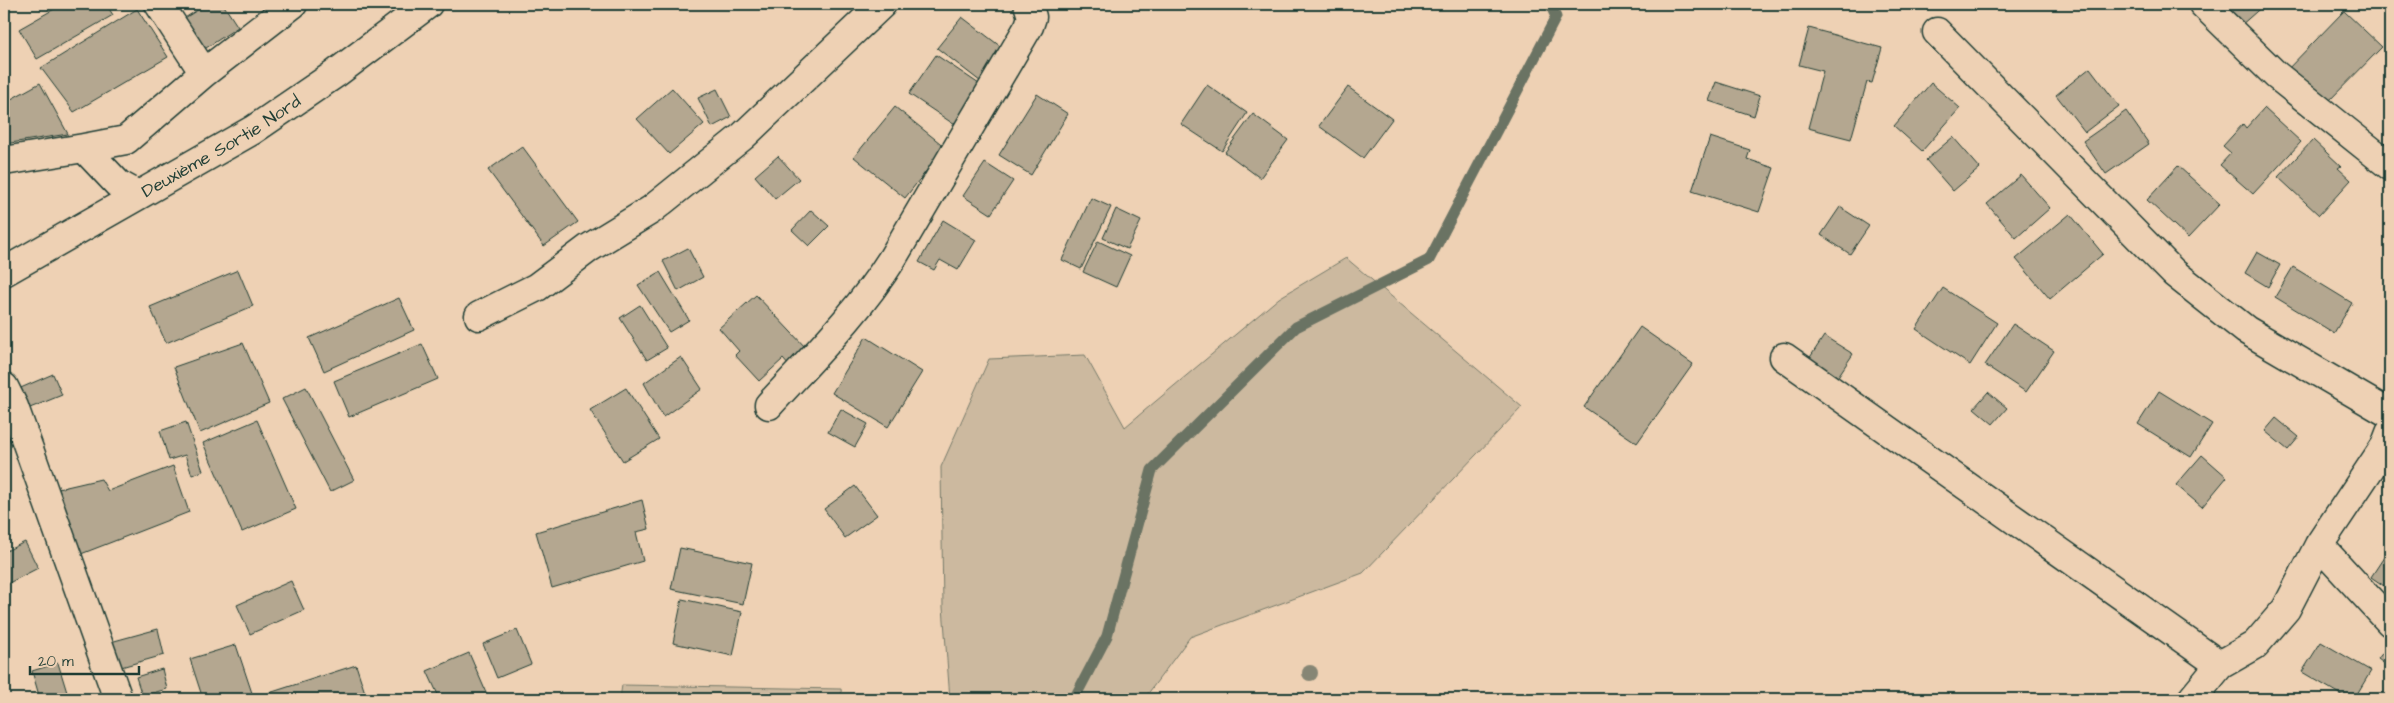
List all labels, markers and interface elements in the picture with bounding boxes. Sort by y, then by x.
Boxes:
street label: Deuxième Sortie Nord [137,89,306,204]
scale bar [30,643,139,675]
text: 20 m [38,651,74,672]

